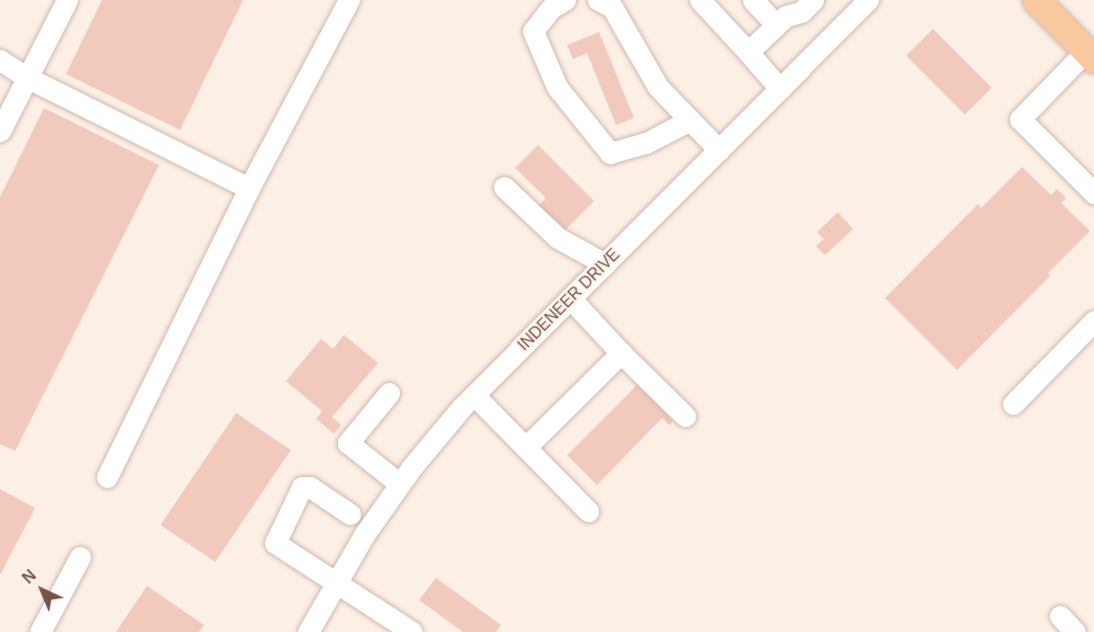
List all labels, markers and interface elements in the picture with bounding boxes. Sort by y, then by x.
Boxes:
street label: INDENEER DRIVE [514,245,624,355]
north arrow [12,560,72,620]
text: N [19,567,39,587]

